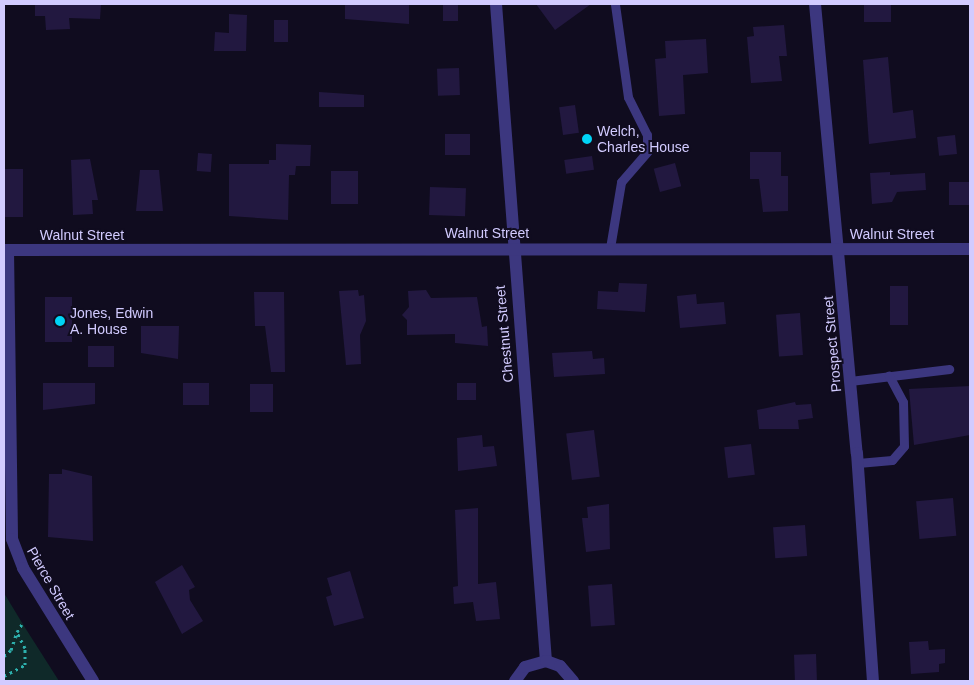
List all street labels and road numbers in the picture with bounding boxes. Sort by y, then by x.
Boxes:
street label: Walnut Street [445,225,529,241]
street label: Walnut Street [850,226,934,242]
street label: Walnut Street [40,227,124,243]
street label: Chestnut Street [491,285,517,383]
street label: Prospect Street [819,295,845,393]
street label: Pierce Street [23,544,79,622]

